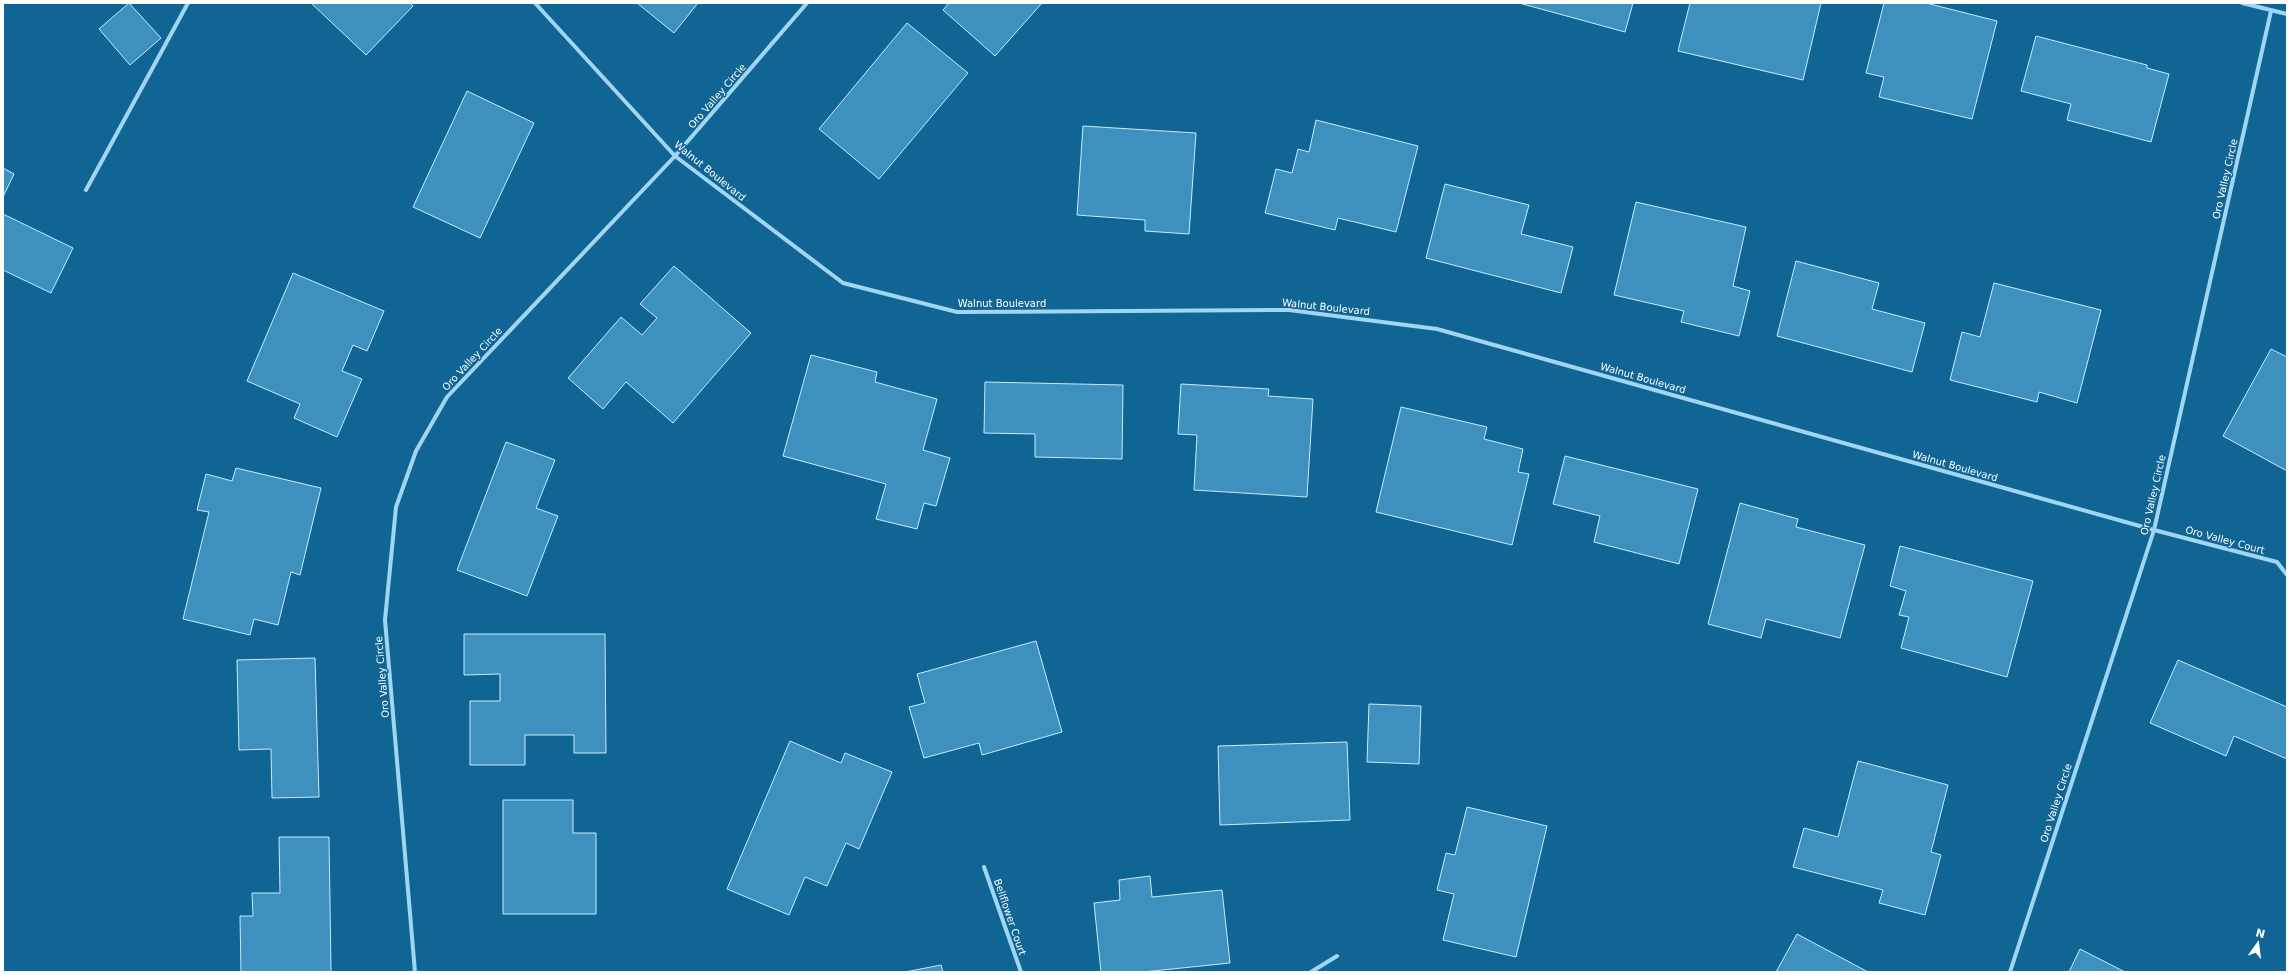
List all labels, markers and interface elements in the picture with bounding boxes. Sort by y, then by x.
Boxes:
street label: Oro Valley Circle [686,61,748,131]
street label: Oro Valley Circle [2210,138,2240,220]
street label: Walnut Boulevard [672,139,748,203]
street label: Walnut Boulevard [1281,297,1371,317]
street label: Walnut Boulevard [958,298,1046,309]
street label: Oro Valley Circle [440,325,504,393]
street label: Walnut Boulevard [1599,361,1687,395]
street label: Walnut Boulevard [1911,449,1999,483]
street label: Oro Valley Circle [2138,454,2168,536]
street label: Oro Valley Court [2184,524,2266,556]
street label: Oro Valley Circle [373,636,391,718]
street label: Oro Valley Circle [2038,762,2074,844]
street label: Bellflower Court [992,877,1028,957]
north arrow [2238,923,2278,963]
text: N [2254,926,2266,941]

